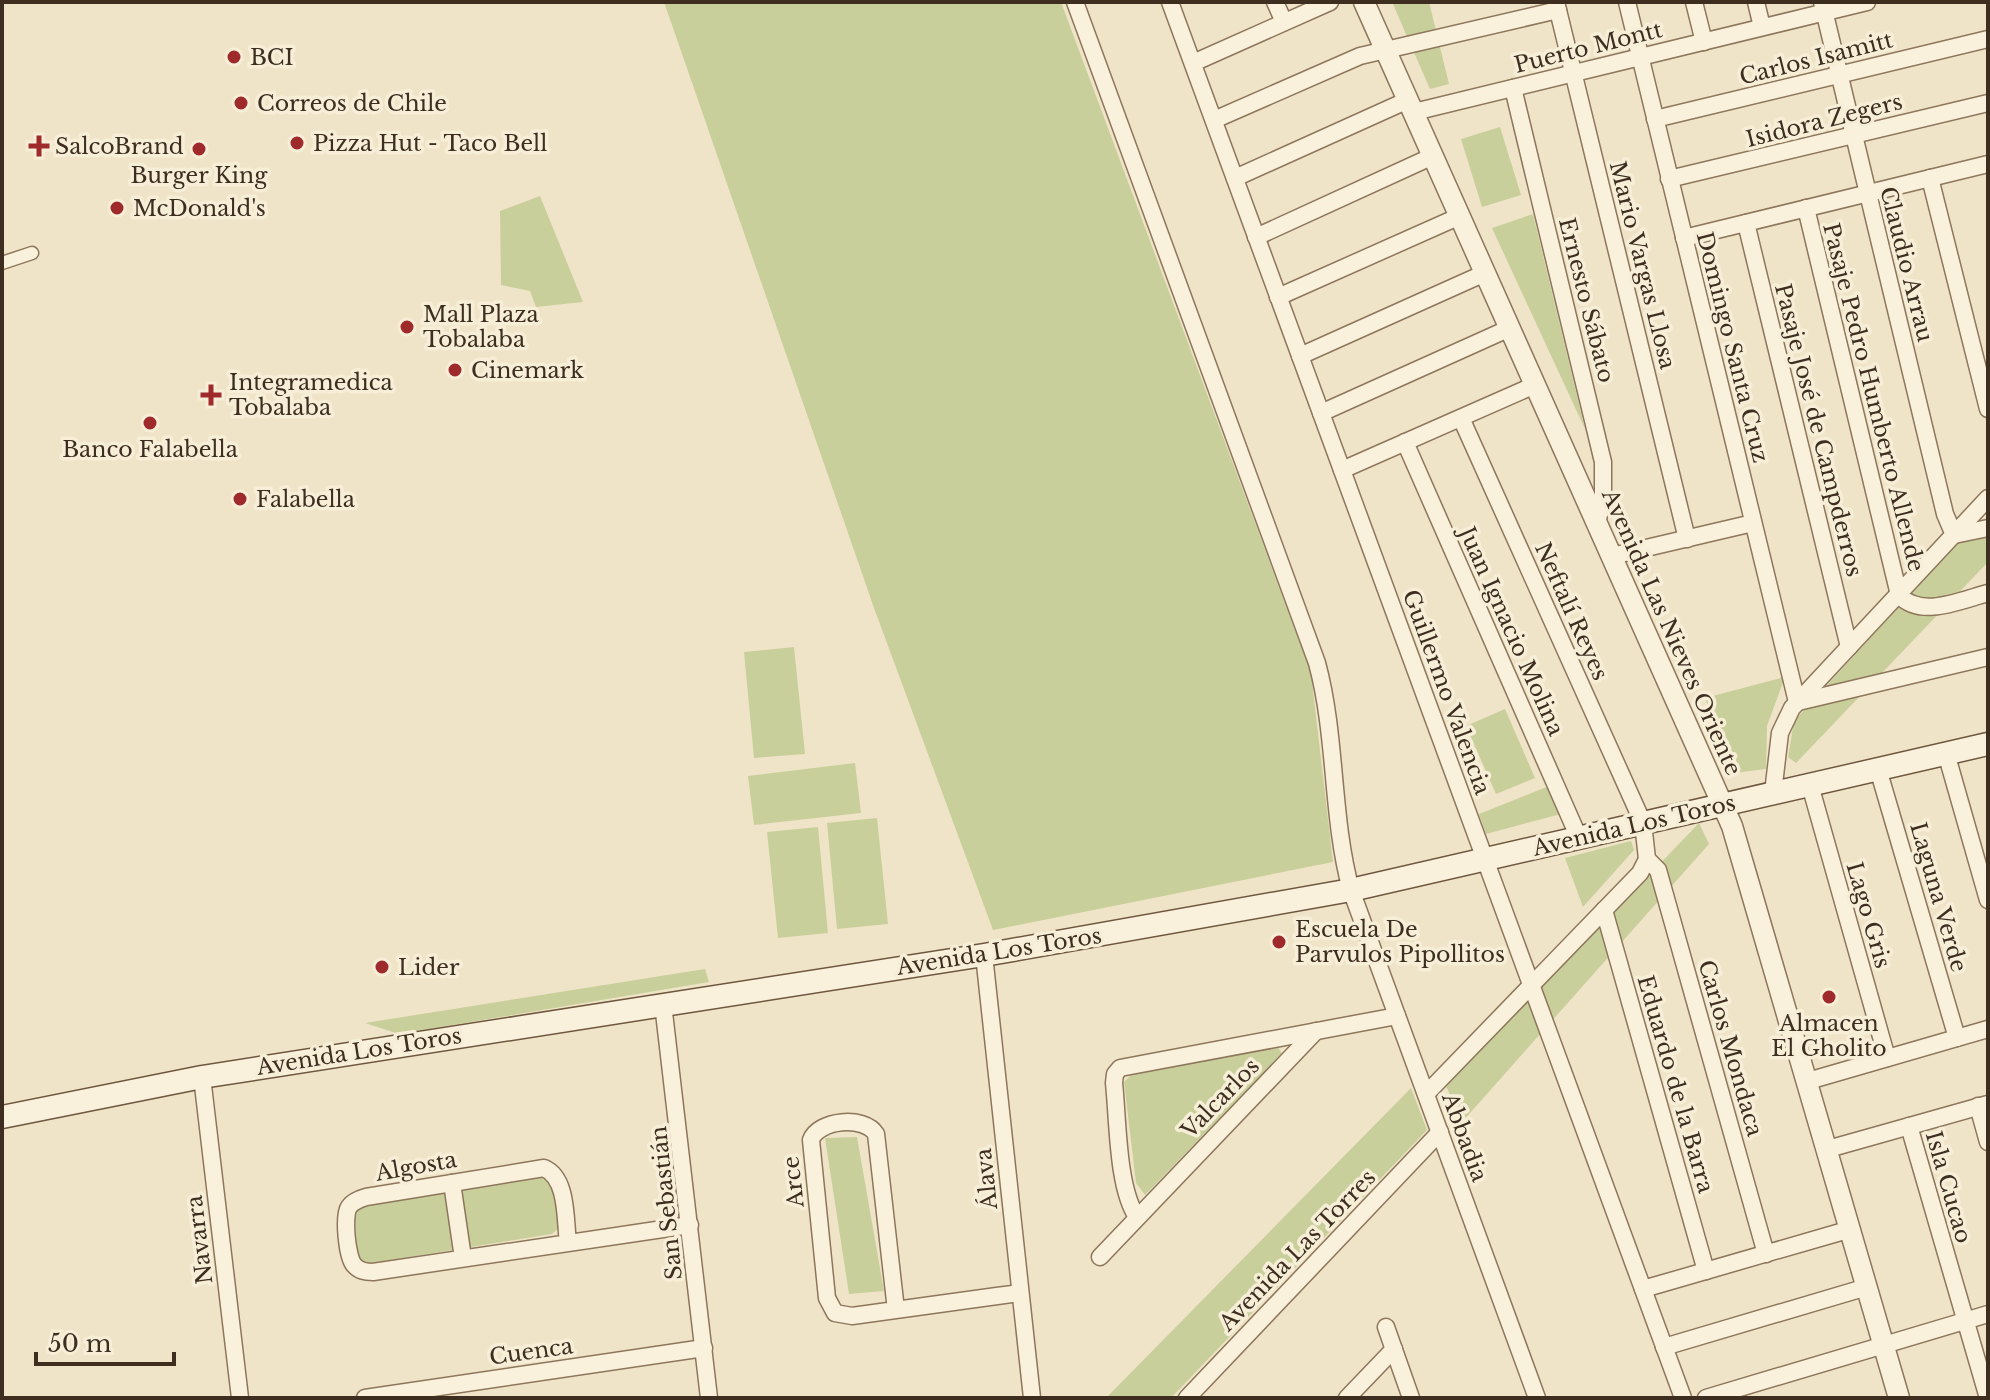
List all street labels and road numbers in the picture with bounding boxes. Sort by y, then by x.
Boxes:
street label: Puerto Montt [1511,16,1666,79]
street label: Carlos Isamitt [1737,26,1896,91]
street label: Isidora Zegers [1743,88,1905,153]
street label: Mario Vargas Llosa [1604,158,1682,373]
street label: Claudio Arrau [1874,184,1939,345]
street label: Ernesto Sábato [1553,215,1620,385]
street label: Pasaje Pedro Humberto Allende [1817,220,1930,574]
street label: Domingo Santa Cruz [1691,229,1774,465]
street label: Pasaje José de Campderros [1769,281,1868,579]
street label: Avenida Las Nieves Oriente [1596,484,1747,779]
street label: Juan Ignacio Molina [1452,520,1570,740]
street label: Neftalí Reyes [1529,538,1614,684]
street label: Guillermo Valencia [1397,586,1496,799]
street label: Avenida Los Toros [1529,789,1738,862]
street label: Laguna Verde [1904,819,1973,975]
street label: Lago Gris [1841,859,1897,971]
street label: Avenida Los Toros [894,922,1104,981]
street label: Carlos Mondaca [1692,957,1769,1140]
street label: Eduardo de la Barra [1632,972,1720,1197]
street label: Avenida Los Toros [254,1022,464,1081]
street label: Valcarlos [1175,1053,1265,1145]
street label: Abbadia [1436,1088,1493,1186]
street label: San Sebastián [645,1125,688,1281]
street label: Isla Cucao [1920,1128,1977,1246]
street label: Algosta [372,1146,460,1187]
street label: Álava [969,1146,1003,1212]
street label: Arce [777,1155,810,1210]
street label: Avenida Las Torres [1213,1164,1381,1337]
street label: Navarra [181,1193,218,1286]
street label: Cuenca [488,1332,575,1371]

